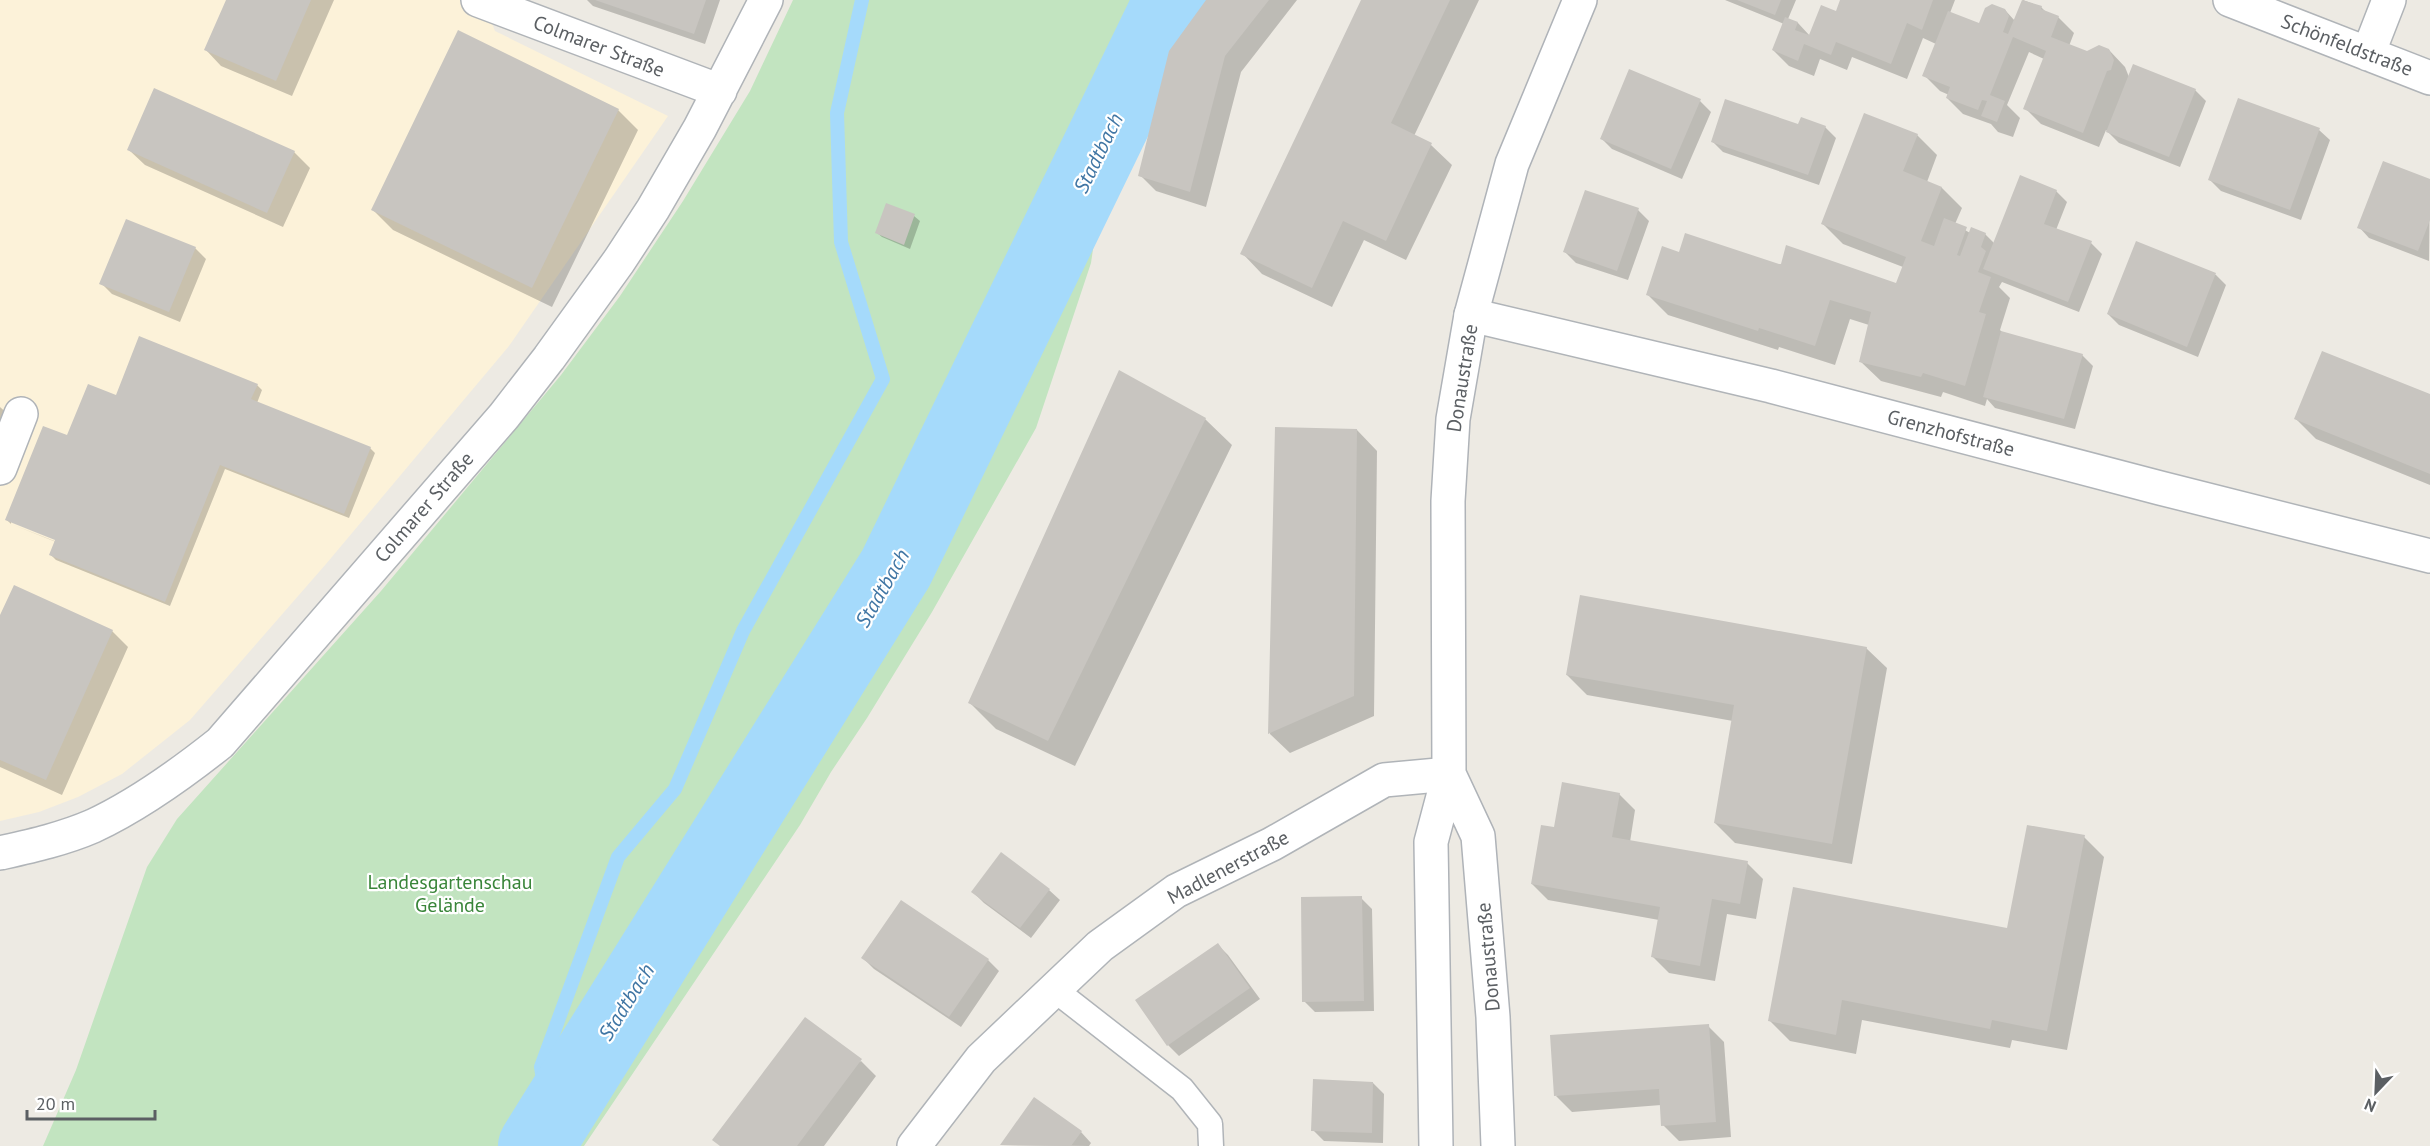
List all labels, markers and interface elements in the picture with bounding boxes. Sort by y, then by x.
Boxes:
street label: Schönfeldstraße [2277,8,2417,82]
street label: Colmarer Straße [530,9,668,83]
water label: Stadtbach [1067,109,1129,197]
street label: Donaustraße [1441,322,1483,434]
street label: Grenzhofstraße [1884,404,2018,462]
street label: Colmarer Straße [369,446,479,568]
water label: Stadtbach [849,544,915,632]
street label: Madlenerstraße [1163,824,1293,910]
park label: Landesgartenschau Gelände [368,869,532,918]
street label: Donaustraße [1470,901,1506,1013]
water label: Stadtbach [592,958,660,1046]
north arrow [2346,1062,2406,1122]
scale bar [27,1083,154,1121]
text: 20 m [36,1092,75,1115]
text: N [2361,1095,2379,1117]

